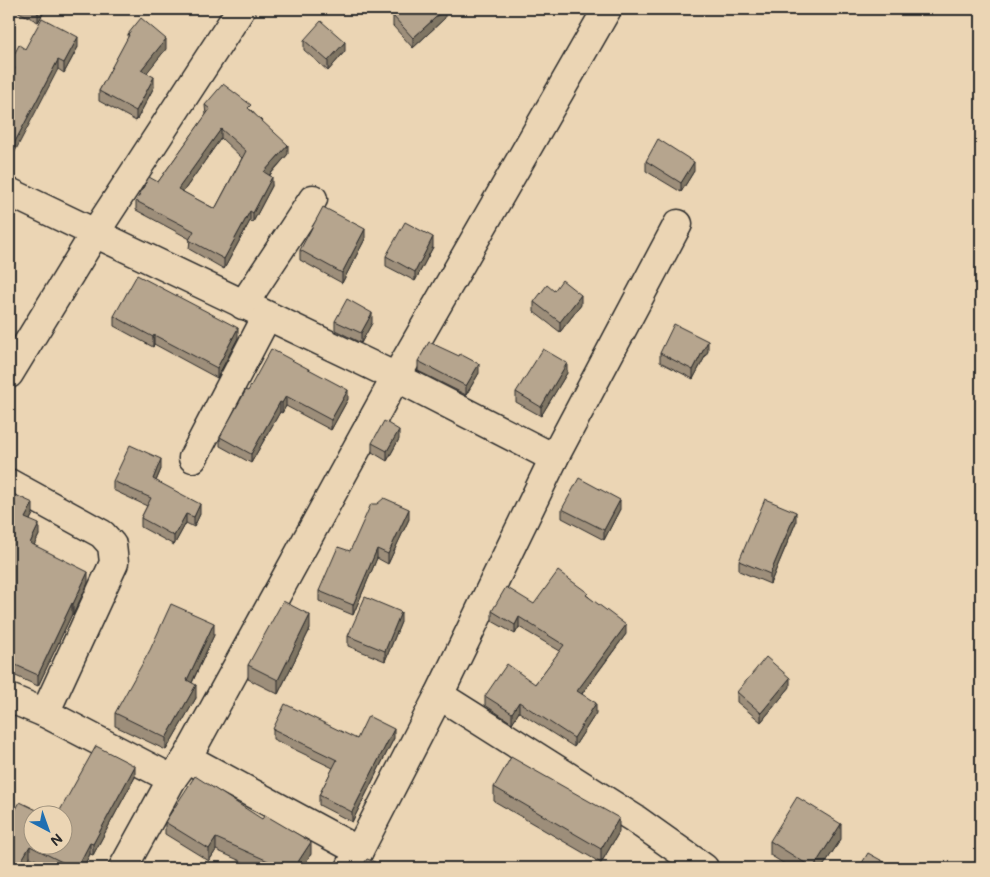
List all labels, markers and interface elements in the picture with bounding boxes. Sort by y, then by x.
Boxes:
north arrow [22,804,72,854]
text: N [47,830,67,851]

